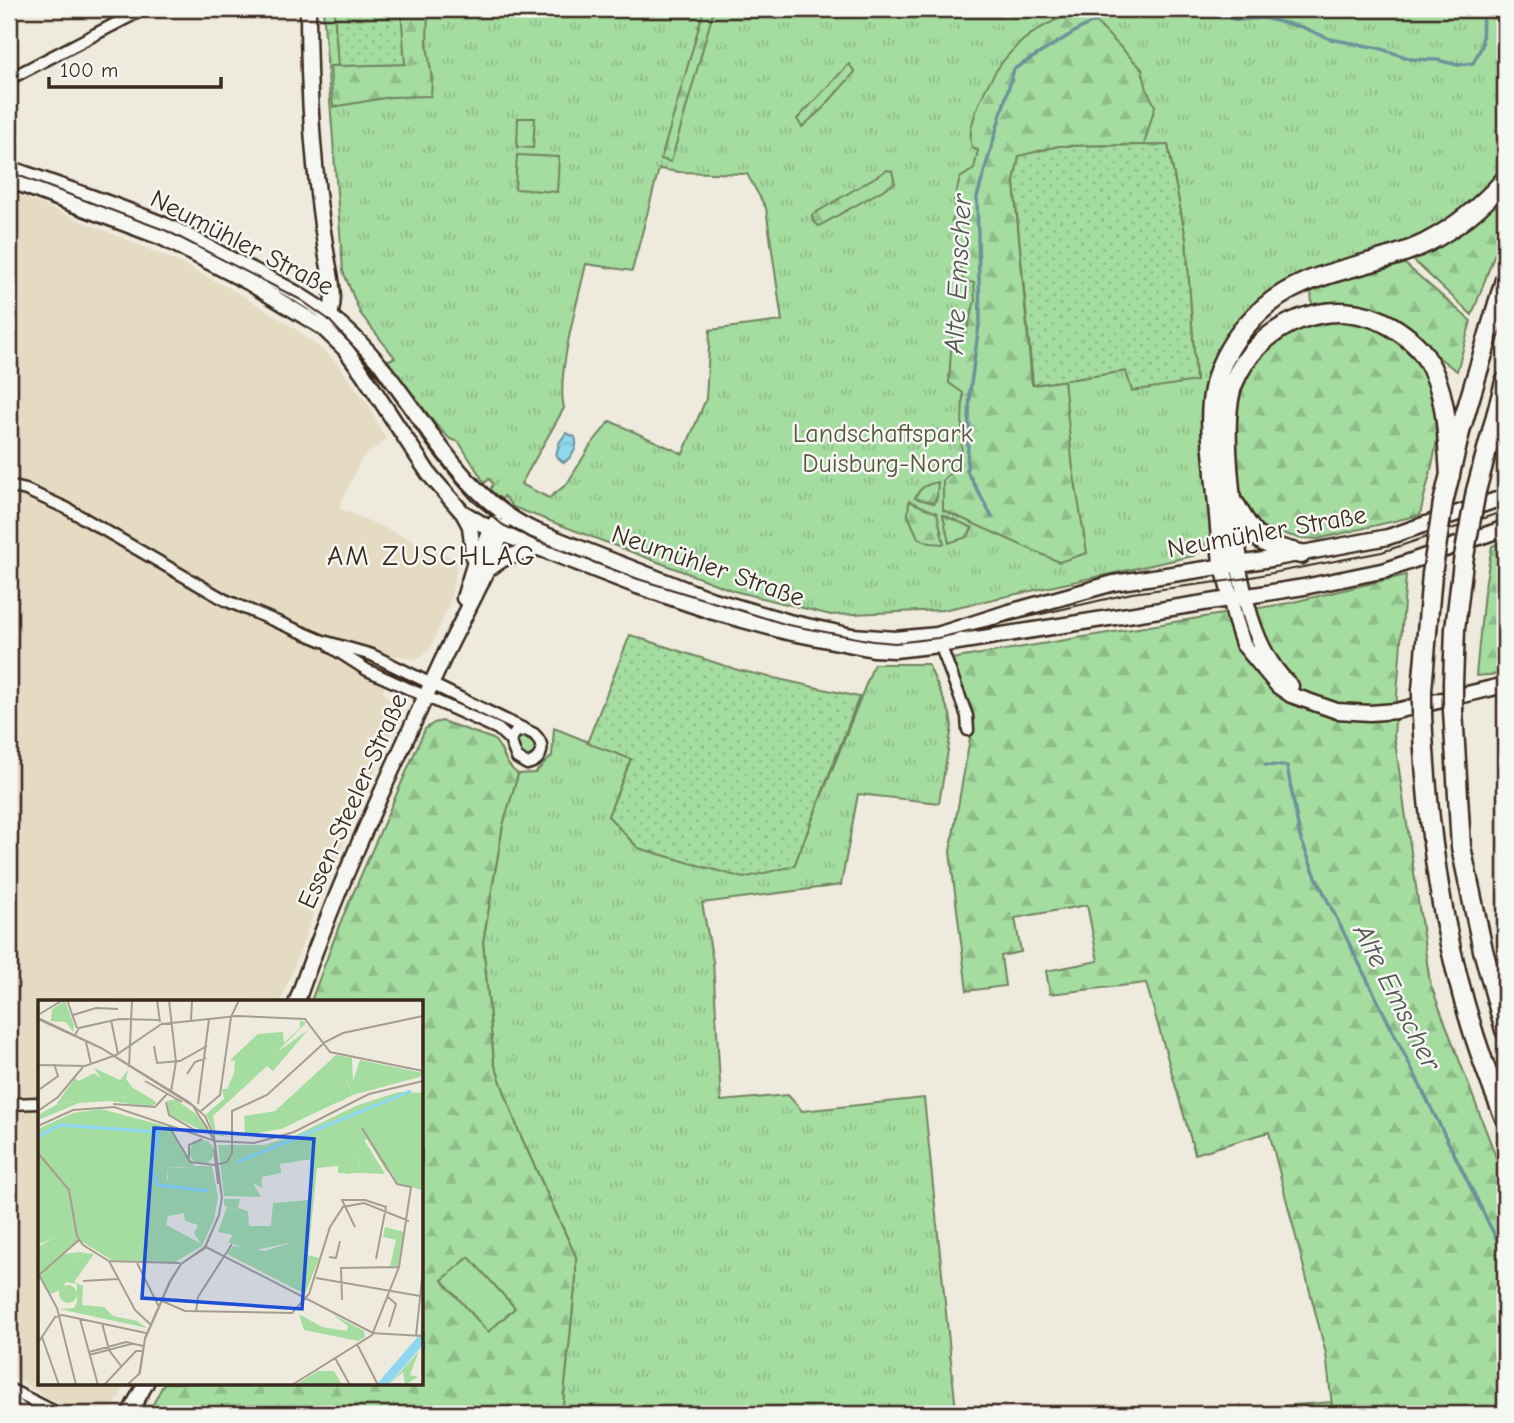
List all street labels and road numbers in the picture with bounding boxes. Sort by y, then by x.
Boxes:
street label: Neumühler Straße [145,184,339,302]
street label: Neumühler Straße [1165,500,1369,564]
street label: Neumühler Straße [608,519,808,613]
street label: Essen-Steeler-Straße [292,689,414,913]

